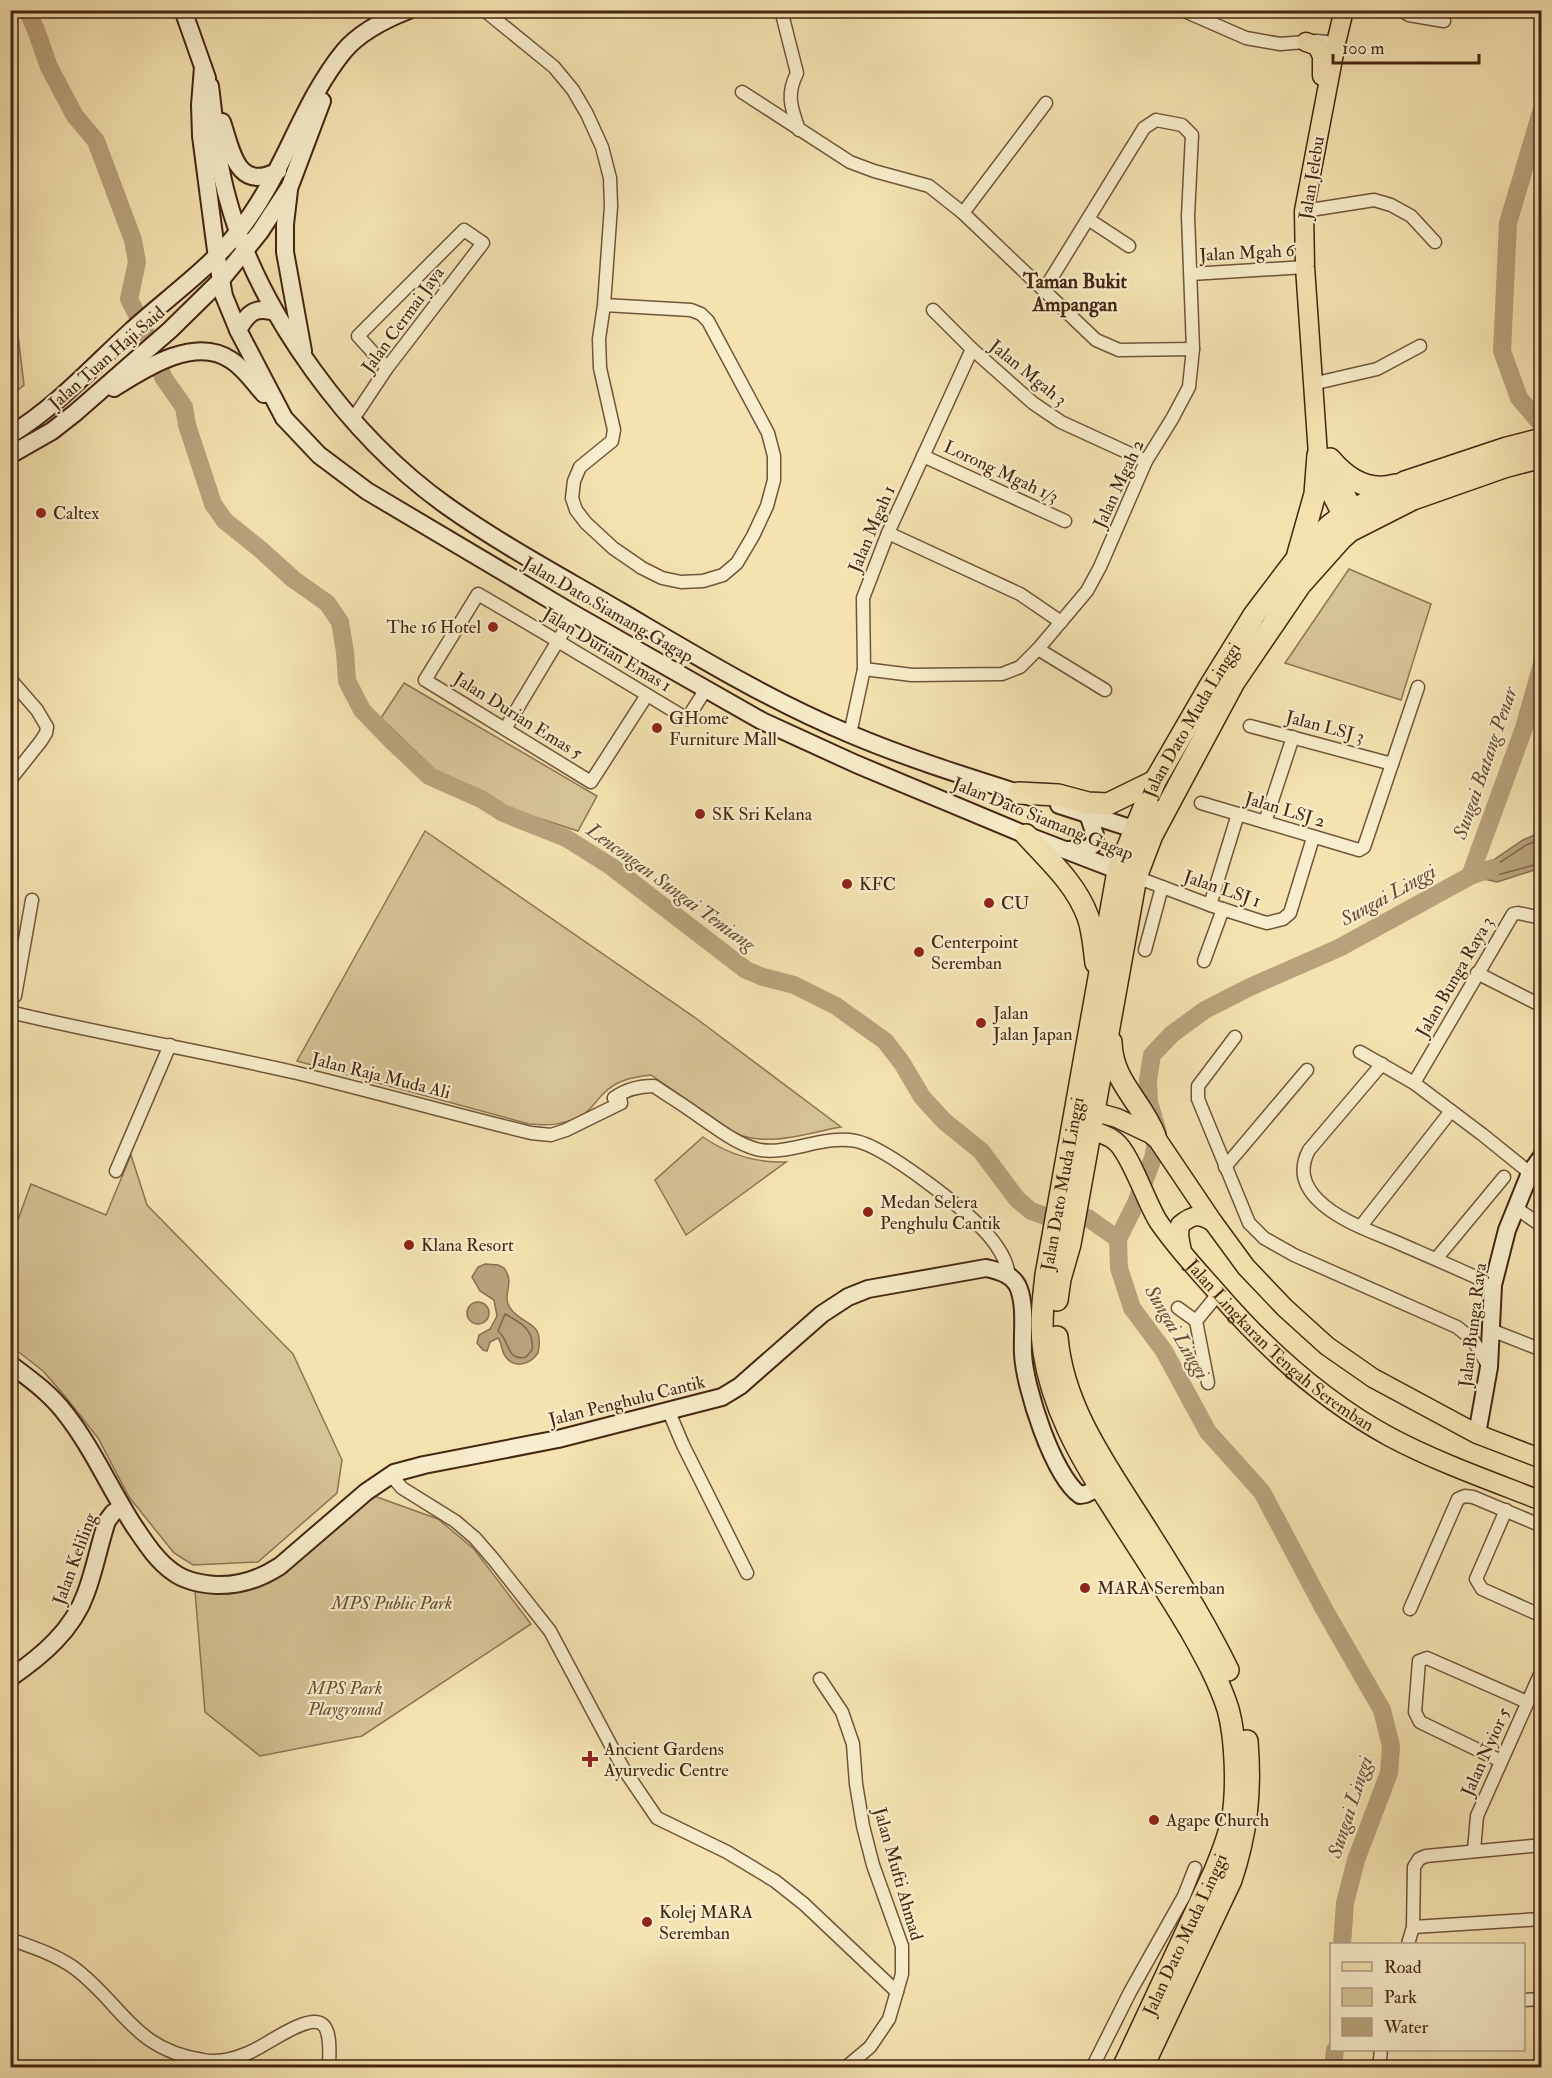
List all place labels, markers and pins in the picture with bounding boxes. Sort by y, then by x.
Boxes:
place label: Caltex [53,502,99,525]
marker: Caltex [34,506,48,520]
place label: The 16 Hotel [387,616,481,639]
marker: The 16 Hotel [486,620,500,634]
place label: GHome Furniture Mall [669,707,777,751]
marker: GHome Furniture Mall [650,721,664,735]
place label: SK Sri Kelana [712,803,813,826]
marker: SK Sri Kelana [693,807,707,821]
place label: KFC [859,873,896,896]
marker: KFC [840,877,854,891]
place label: CU [1001,892,1029,915]
marker: CU [982,896,996,910]
place label: Centerpoint Seremban [931,931,1019,975]
marker: Centerpoint Seremban [912,945,926,959]
place label: Jalan Jalan Japan [992,1002,1072,1046]
marker: Jalan Jalan Japan [974,1016,988,1030]
place label: Medan Selera Penghulu Cantik [880,1191,1001,1235]
marker: Medan Selera Penghulu Cantik [861,1205,875,1219]
place label: Klana Resort [421,1234,514,1257]
marker: Klana Resort [402,1238,416,1252]
place label: MARA Seremban [1097,1577,1225,1600]
marker: MARA Seremban [1078,1581,1092,1595]
place label: Ancient Gardens Ayurvedic Centre [603,1738,729,1782]
marker: Ancient Gardens Ayurvedic Centre [581,1750,599,1768]
place label: Agape Church [1165,1809,1270,1832]
marker: Agape Church [1147,1813,1161,1827]
place label: Kolej MARA Seremban [659,1901,754,1945]
marker: Kolej MARA Seremban [640,1915,654,1929]

